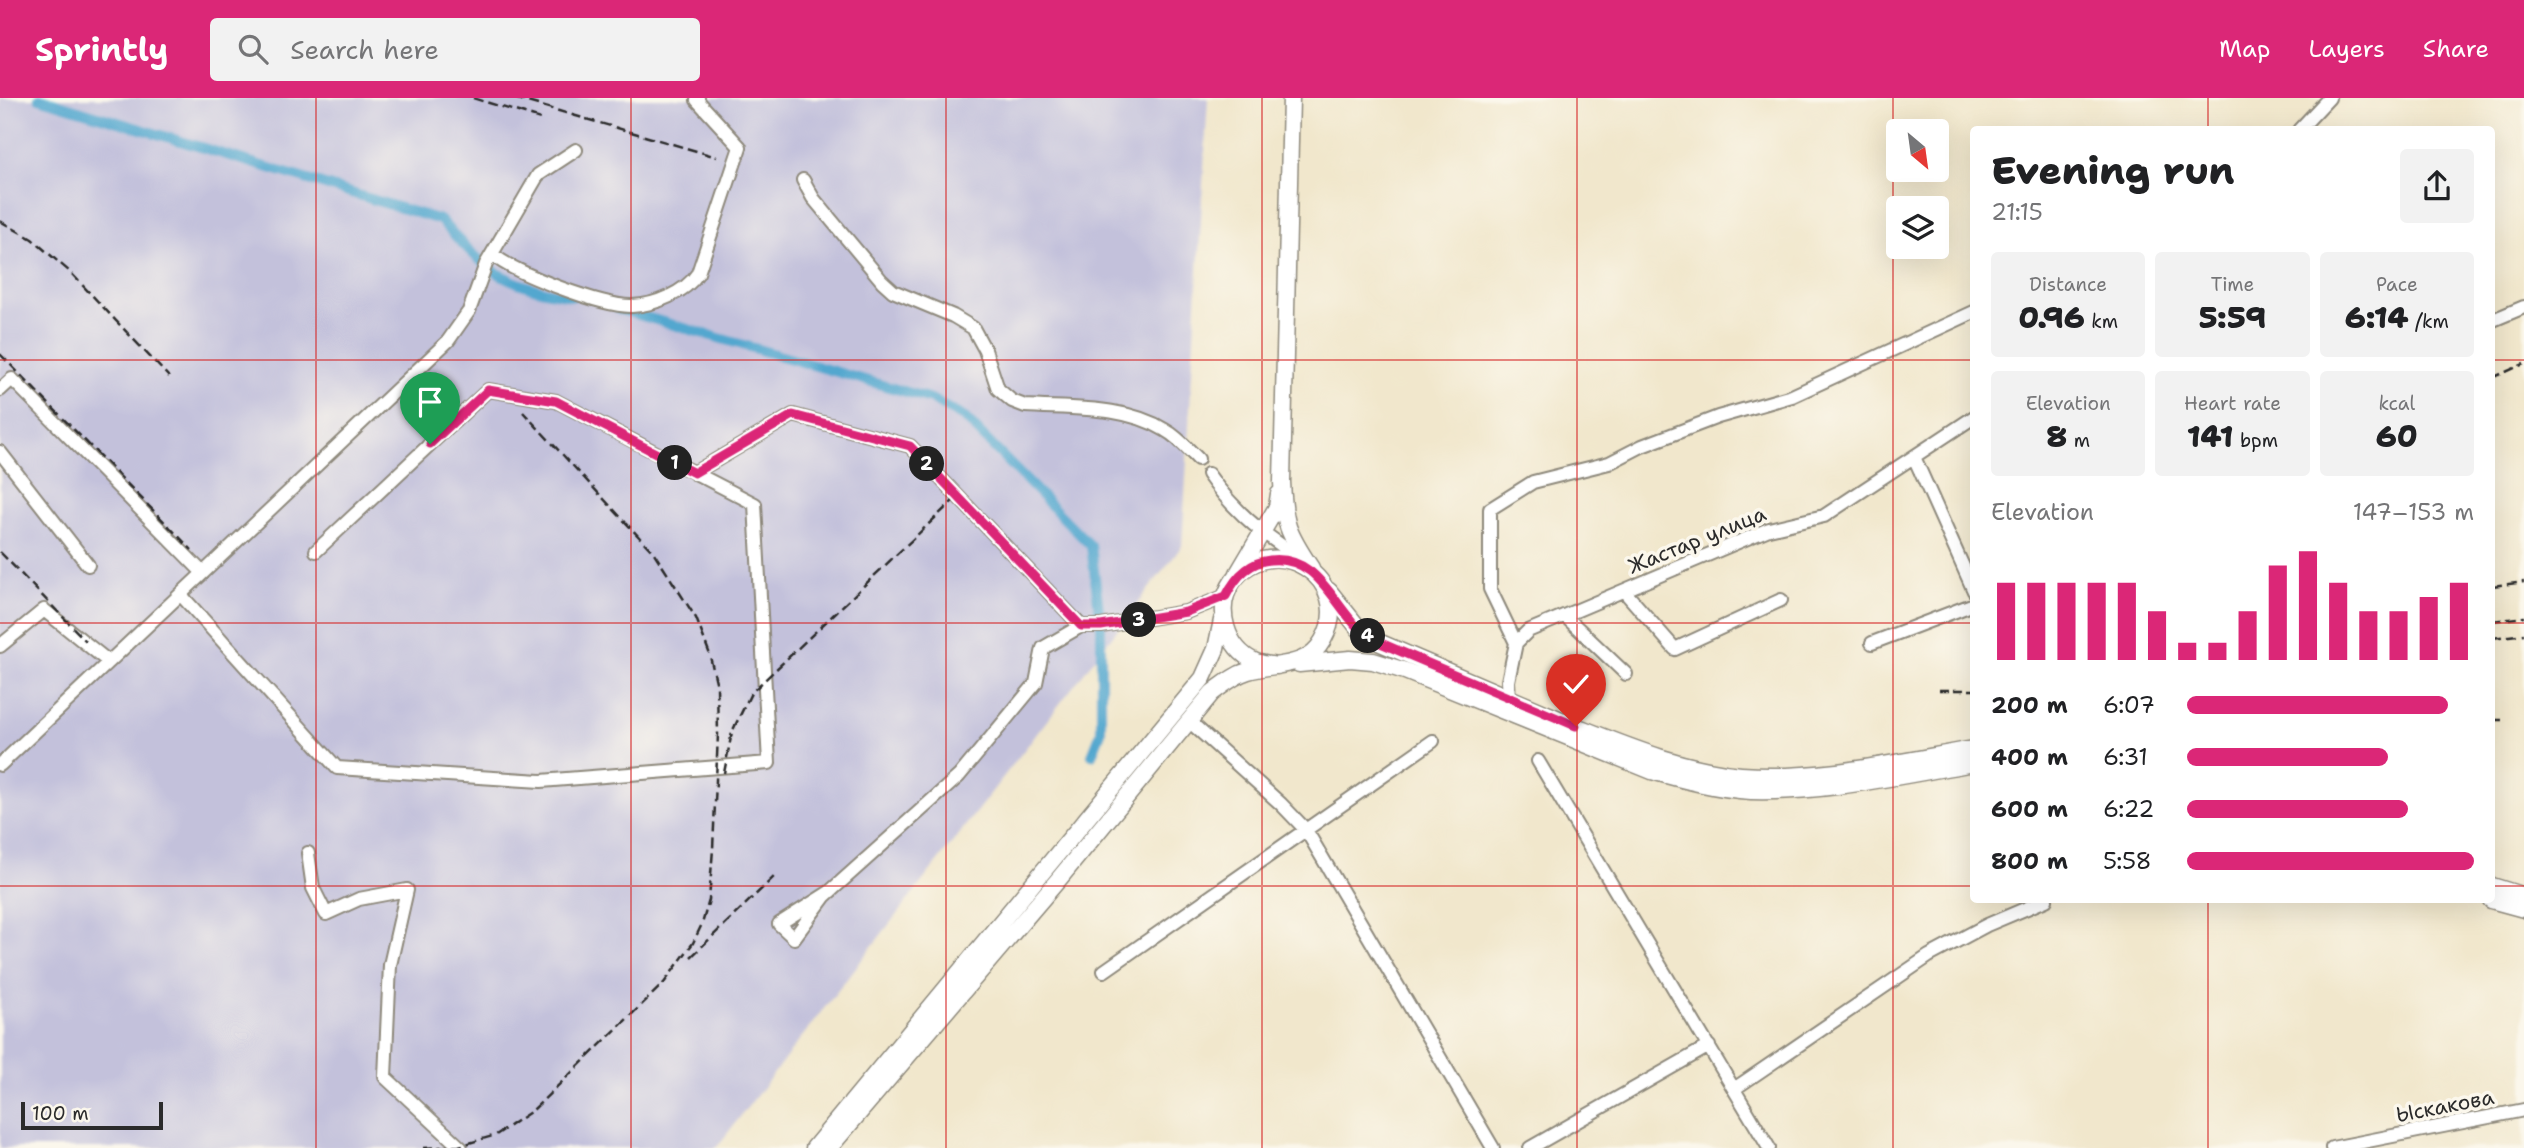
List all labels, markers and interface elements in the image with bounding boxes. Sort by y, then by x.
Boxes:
search box [210,18,700,81]
text: Sprintly [35,27,168,72]
icon: search [234,30,272,68]
text: Search here [290,32,439,67]
text: Map [2219,33,2270,65]
text: Layers [2308,33,2385,65]
text: Share [2423,33,2489,65]
north arrow [1886,119,1950,182]
map controls [1886,119,1949,259]
text: Evening run [1991,145,2234,196]
button: share [2400,149,2474,223]
button: layers [1886,196,1949,259]
text: 21:15 [1991,197,2043,227]
text: Distance [2029,272,2107,297]
text: Time [2211,272,2254,297]
text: Pace [2376,272,2418,297]
text: 0.96 [2018,297,2085,338]
text: 5:59 [2199,297,2266,338]
text: 6:14 [2345,297,2408,338]
text: km [2085,309,2118,334]
text: /km [2408,309,2449,334]
pin [400,372,460,444]
icon: arrive [411,383,449,421]
text: Elevation [2026,391,2111,416]
text: Heart rate [2184,391,2281,416]
text: kcal [2378,391,2415,416]
text: 8 [2046,416,2067,457]
text: 141 [2187,416,2233,457]
text: 60 [2376,416,2418,457]
text: m [2067,428,2090,453]
text: bpm [2233,428,2278,453]
pin: 1 [658,446,692,480]
pin: 2 [909,446,944,482]
text: 1 [670,450,679,475]
text: 2 [920,451,933,476]
text: Elevation [1991,497,2094,527]
text: 147–153 m [2353,497,2474,527]
street label: Жастар улица [1624,500,1770,580]
pin: 3 [1122,602,1156,638]
text: 3 [1132,607,1145,632]
pin: 4 [1350,618,1386,654]
text: 4 [1361,623,1374,648]
pin [1546,654,1606,726]
icon: check [1557,665,1595,703]
text: 200 m [1991,690,2068,720]
text: 6:07 [2103,690,2155,720]
text: 400 m [1991,742,2068,772]
text: 6:31 [2103,742,2148,772]
text: 600 m [1991,794,2068,824]
text: 6:22 [2103,794,2154,824]
text: 800 m [1991,846,2068,876]
text: 5:58 [2103,846,2152,876]
street label: Ыскакова [2394,1083,2496,1129]
scale bar [21,1099,163,1131]
text: 100 m [32,1101,89,1126]

